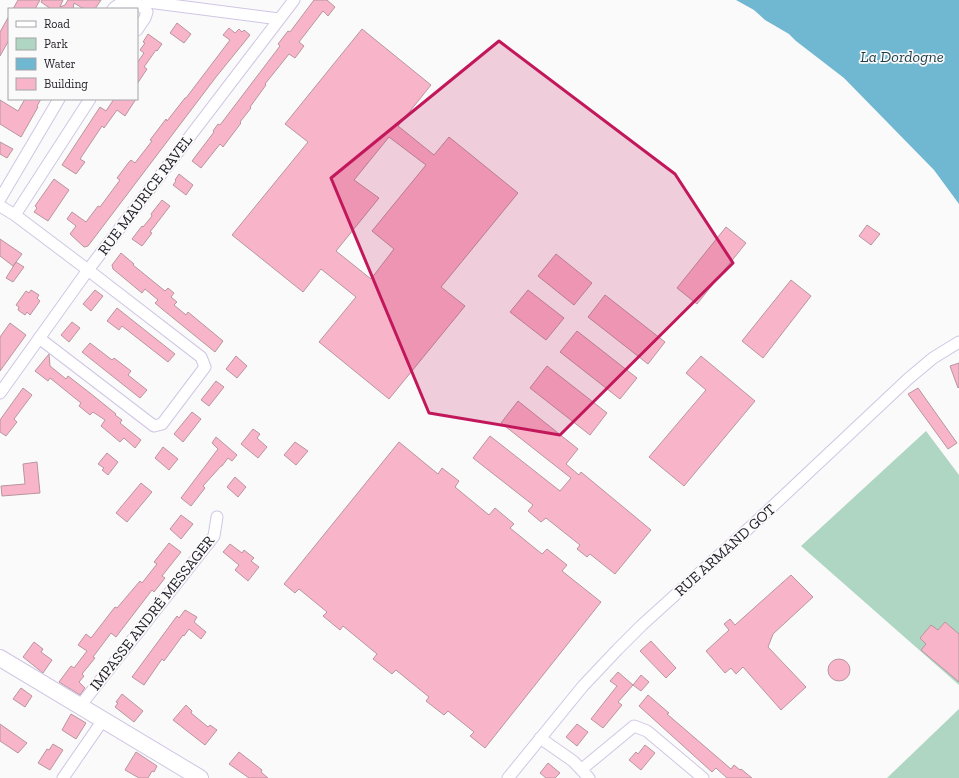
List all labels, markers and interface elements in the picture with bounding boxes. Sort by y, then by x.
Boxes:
legend [8,8,138,100]
text: Road [44,17,70,31]
text: Park [44,37,69,51]
water label: La Dordogne [860,47,944,66]
text: Water [44,57,76,71]
text: Building [44,77,88,91]
street label: RUE MAURICE RAVEL [94,131,196,259]
street label: RUE ARMAND GOT [671,500,779,600]
street label: IMPASSE ANDRÉ MESSAGER [86,531,219,694]

